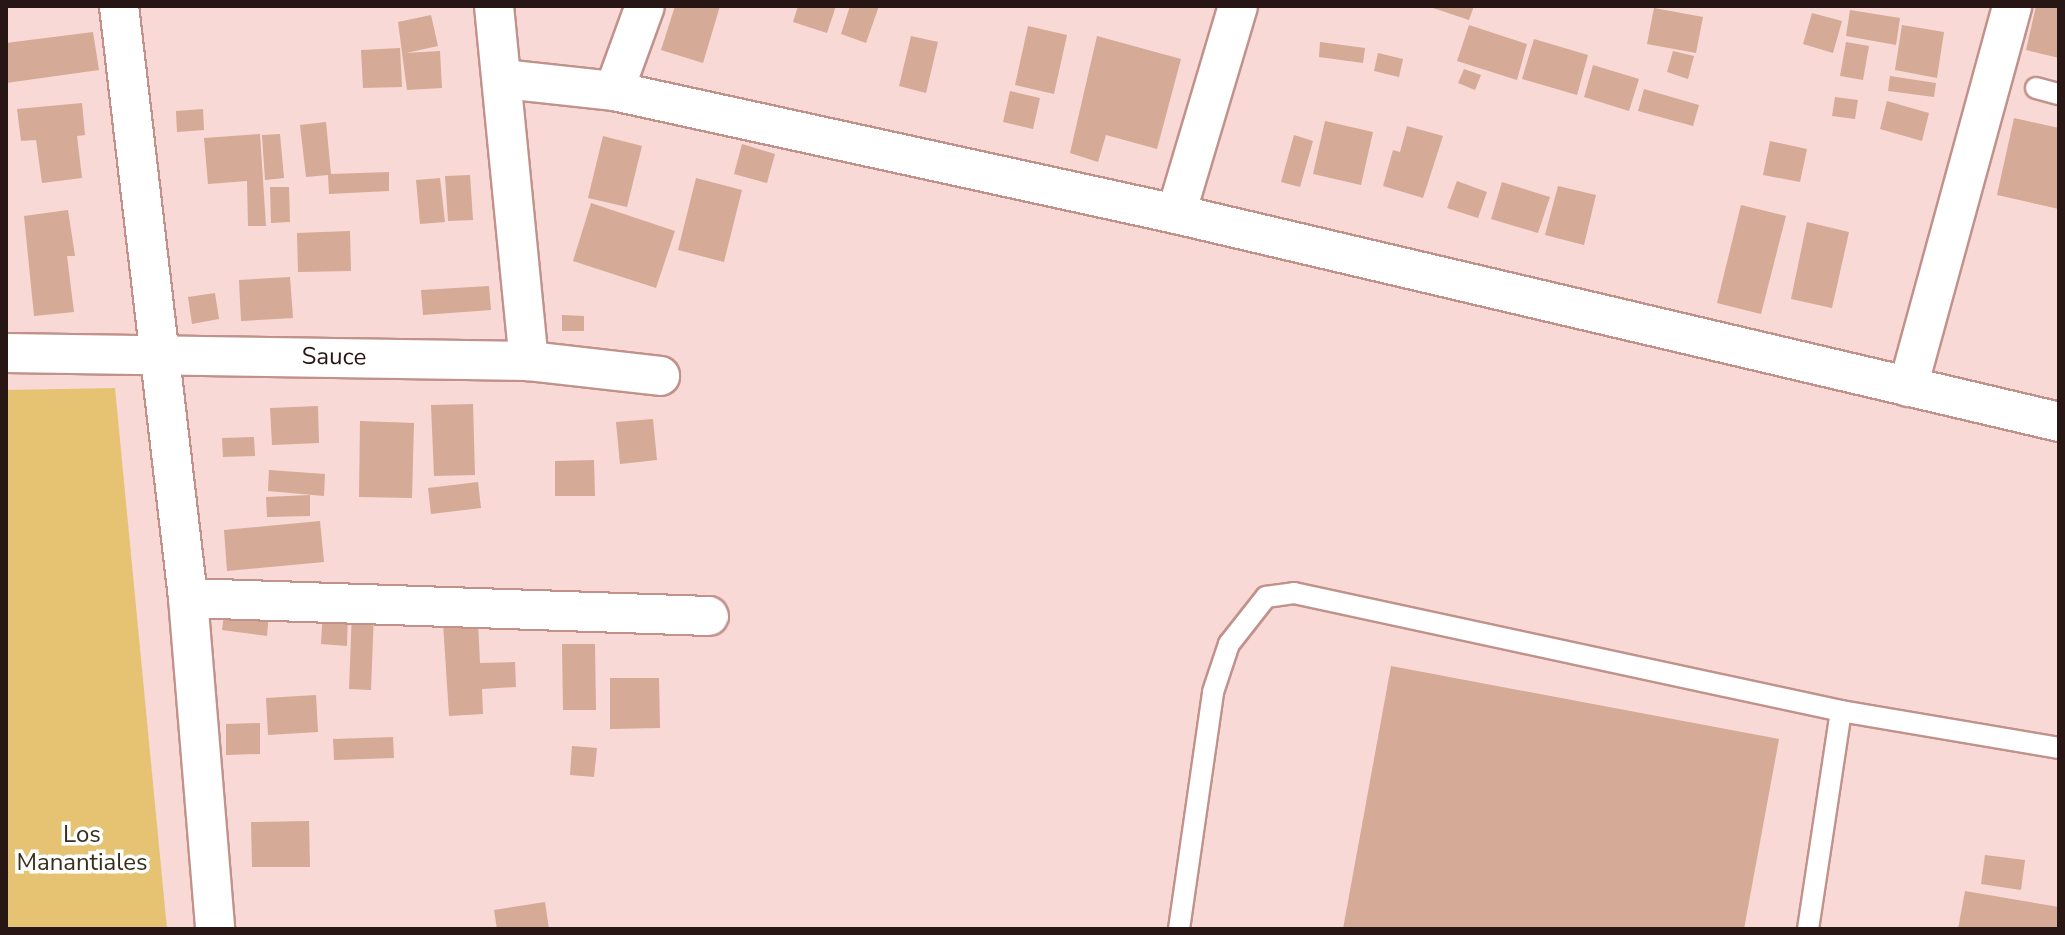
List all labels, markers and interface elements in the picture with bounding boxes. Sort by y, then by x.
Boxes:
street label: Sauce [301,342,367,372]
park label: Los Manantiales [16,821,148,877]

